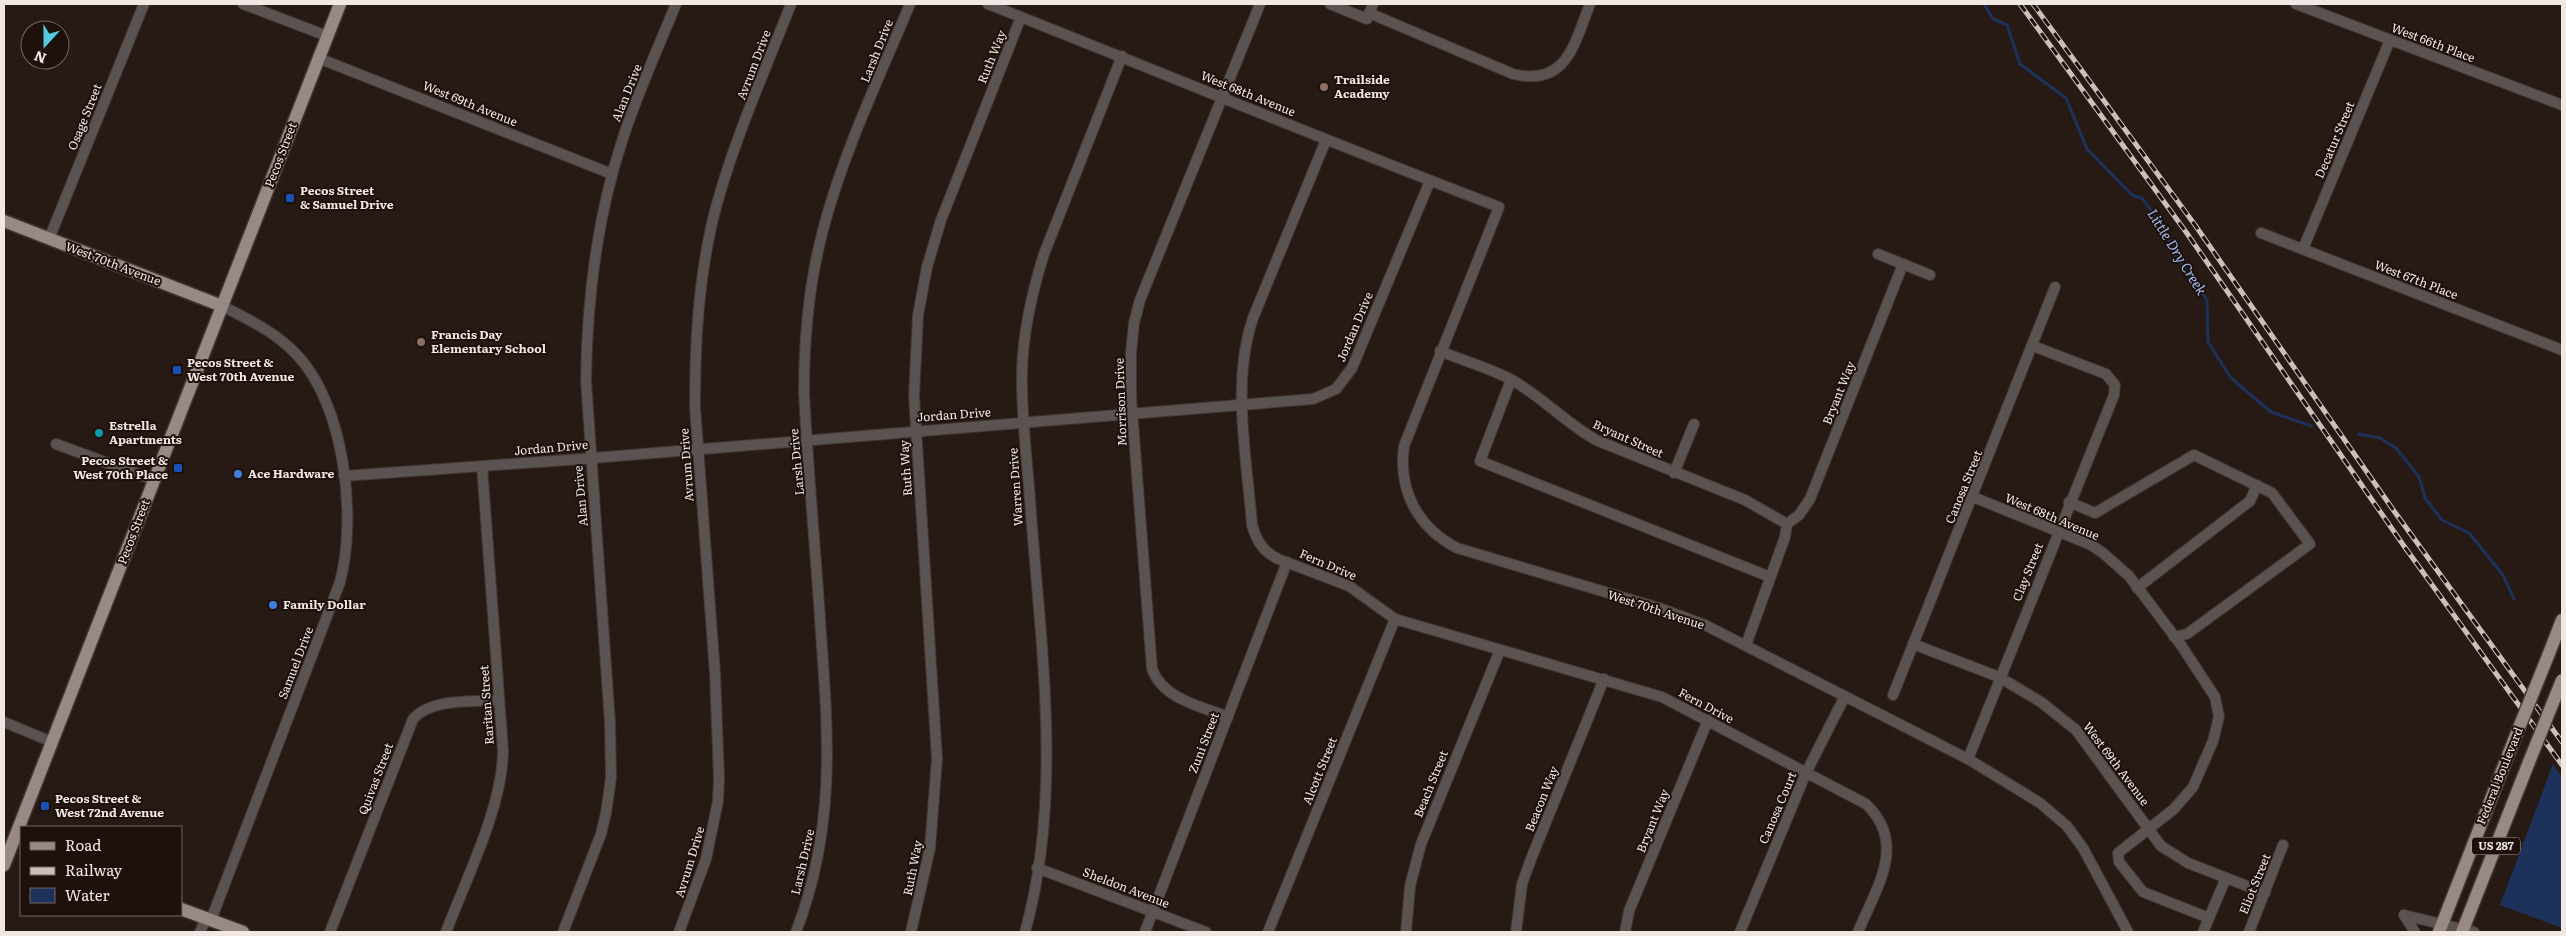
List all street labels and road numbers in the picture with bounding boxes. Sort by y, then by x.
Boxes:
street label: Larsh Drive [855,16,897,85]
street label: West 66th Place [2389,18,2478,66]
street label: Avrum Drive [731,27,775,102]
street label: Ruth Way [972,27,1010,86]
street label: Alan Drive [606,61,646,124]
street label: West 68th Avenue [1198,66,1299,120]
street label: West 69th Avenue [420,76,520,130]
street label: Osage Street [63,80,106,153]
street label: Decatur Street [2310,98,2358,181]
street label: Pecos Street [259,119,301,190]
street label: West 70th Avenue [63,237,164,290]
street label: West 67th Place [2372,255,2461,303]
street label: Jordan Drive [1331,289,1377,364]
street label: Morrison Drive [1109,358,1131,446]
street label: Bryant Way [1817,358,1859,427]
street label: Jordan Drive [916,402,992,426]
street label: Bryant Street [1590,414,1667,462]
street label: Avrum Drive [674,428,698,502]
street label: Larsh Drive [784,428,808,496]
street label: Jordan Drive [513,435,589,459]
street label: Ruth Way [894,439,916,497]
street label: Warren Drive [1003,447,1027,527]
street label: Canosa Street [1940,447,1986,526]
street label: Alan Drive [568,465,592,527]
street label: West 68th Avenue [2002,488,2102,544]
street label: Pecos Street [112,496,154,567]
street label: Clay Street [2007,539,2047,604]
street label: Fern Drive [1297,544,1360,584]
street label: West 70th Avenue [1606,585,1707,633]
street label: Samuel Drive [273,624,317,702]
street label: Raritan Street [474,664,498,746]
street label: Fern Drive [1676,683,1737,727]
street label: Zuni Street [1183,709,1223,776]
street label: West 69th Avenue [2079,718,2154,809]
street label: Federal Boulevard [2471,724,2527,827]
street label: Alcott Street [1297,734,1341,807]
street label: Quivas Street [353,740,397,817]
street label: Beach Street [1408,747,1452,820]
street label: Beacon Way [1520,763,1562,834]
street label: Canosa Court [1754,768,1800,847]
street label: Bryant Way [1631,786,1673,855]
street label: Avrum Drive [670,824,708,900]
street label: Larsh Drive [786,827,818,896]
street label: Ruth Way [898,838,926,897]
road number: US 287 [2472,838,2520,854]
street label: Eliot Street [2234,850,2274,917]
street label: Sheldon Avenue [1080,862,1172,912]

